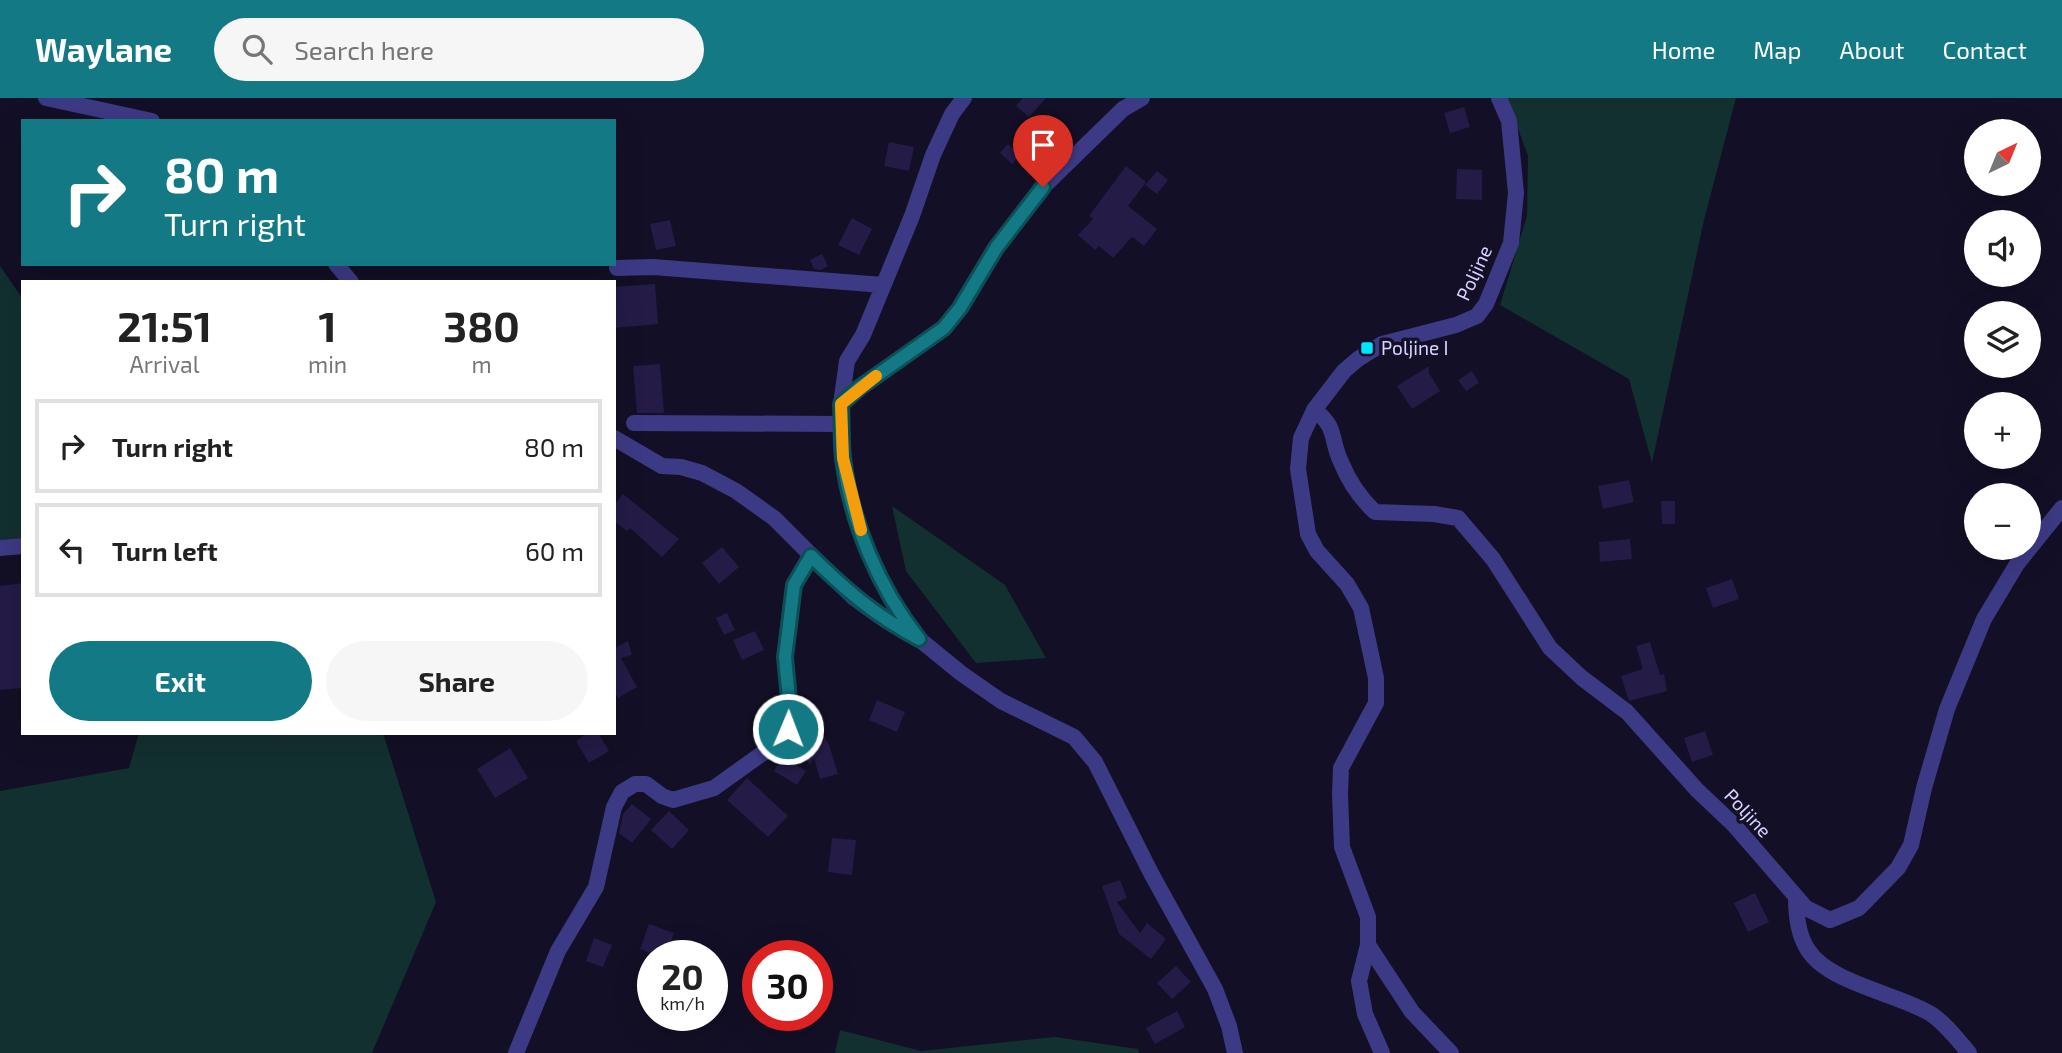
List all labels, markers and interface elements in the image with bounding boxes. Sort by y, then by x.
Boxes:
search box [214,18,704,81]
text: Waylane [35,29,172,69]
icon: search [238,30,276,68]
text: Search here [294,34,434,65]
text: Home [1652,35,1715,64]
text: Map [1753,35,1801,64]
text: About [1839,35,1905,64]
text: Contact [1943,35,2027,64]
pin [1013,115,1073,187]
north arrow [1964,119,2040,196]
map controls [1964,119,2041,560]
icon: arrive [1024,126,1062,164]
text: 80 m [164,144,279,203]
icon: right [49,147,140,238]
text: Turn right [164,204,306,242]
button: sound [1964,210,2041,287]
street label: Poljine [1451,242,1496,304]
text: 21:51 [117,300,212,350]
text: 1 [319,300,337,350]
text: 380 [443,300,520,350]
button: layers [1964,301,2041,378]
place label: Poljine I [1381,336,1448,359]
marker: Poljine I [1359,340,1375,356]
text: Arrival [129,350,199,378]
text: min [308,350,347,378]
text: m [472,350,492,378]
button: + [1964,392,2041,469]
icon: right [53,427,91,465]
text: Turn right [112,431,233,462]
text: 80 m [524,431,584,462]
button: − [1964,483,2041,560]
icon: left [53,531,91,569]
text: Turn left [112,535,218,566]
text: 60 m [525,535,584,566]
button: Exit [49,641,312,721]
button: Share [326,641,588,721]
position arrow [751,692,825,766]
street label: Poljine [1720,784,1777,842]
speed limit sign: 30 [742,940,833,1031]
text: 20 [661,955,704,997]
text: km/h [660,992,705,1014]

